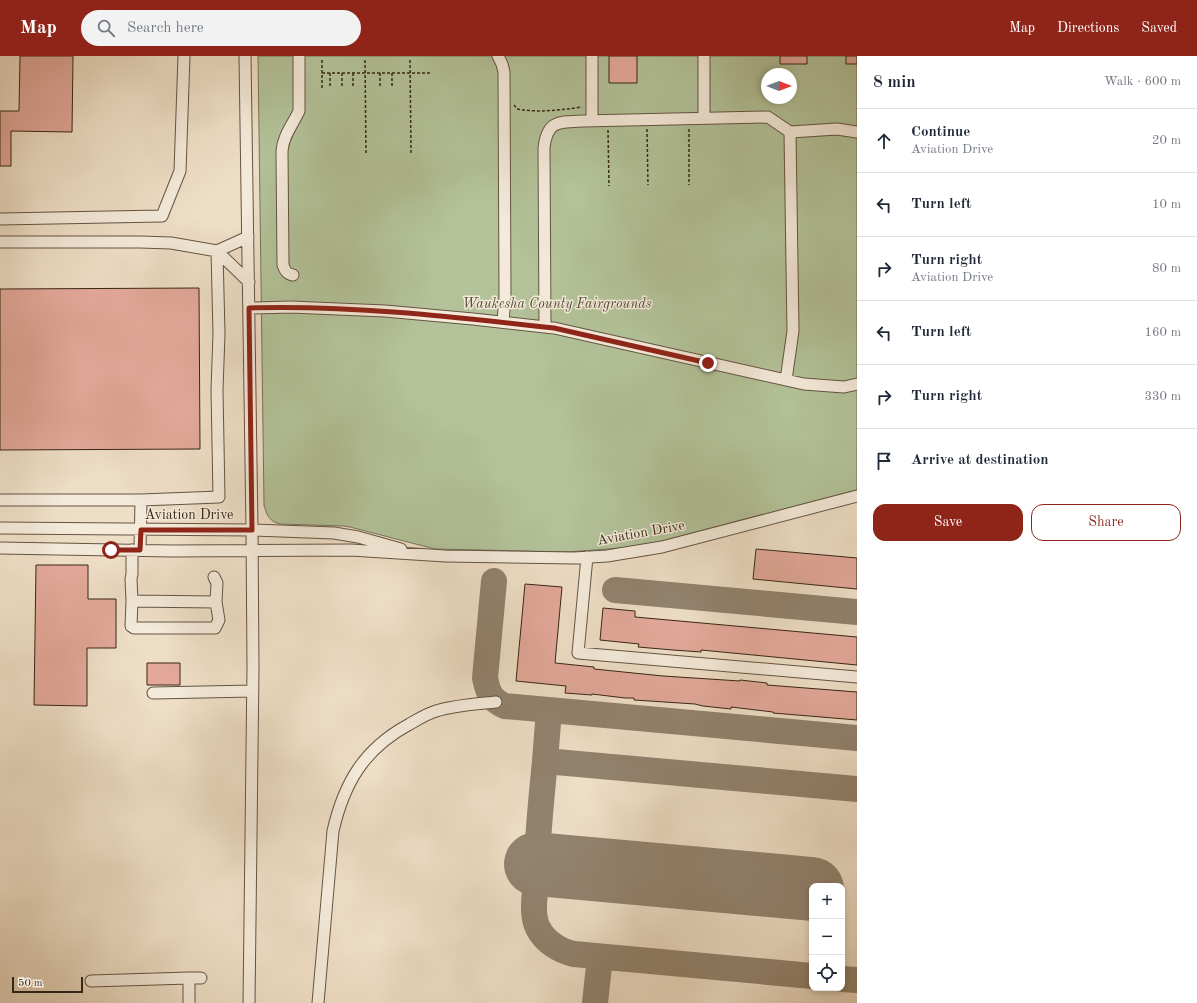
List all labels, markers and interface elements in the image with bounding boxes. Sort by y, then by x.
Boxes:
search box [81,10,361,46]
icon: search [95,17,117,39]
text: Map [20,19,57,38]
text: Search here [127,21,204,36]
text: Map [1009,21,1035,35]
text: Directions [1057,21,1119,35]
text: Saved [1141,21,1177,35]
north arrow [761,68,797,104]
text: 8 min [873,74,916,91]
text: Walk · 600 m [1104,75,1181,88]
text: Continue [911,125,970,140]
icon: ahead [873,130,895,152]
text: 20 m [1152,134,1181,147]
text: Aviation Drive [911,143,993,156]
icon: left [873,194,895,216]
text: Turn left [911,197,971,212]
text: 10 m [1152,198,1181,211]
text: Turn right [911,253,982,268]
icon: right [873,258,895,280]
text: 80 m [1152,262,1181,275]
text: Aviation Drive [911,271,993,284]
park label: Waukesha County Fairgrounds [462,297,652,312]
icon: left [873,322,895,344]
text: Turn left [911,325,971,340]
text: 160 m [1144,326,1181,339]
route end [699,354,717,372]
icon: right [873,386,895,408]
text: Turn right [911,389,982,404]
text: 330 m [1144,390,1181,403]
icon: arrive [873,450,895,472]
text: Arrive at destination [911,453,1049,468]
button: Save [873,504,1023,541]
button: Share [1031,504,1181,541]
street label: Aviation Drive [145,508,233,522]
street label: Aviation Drive [596,518,686,548]
route start [102,541,120,559]
map controls [809,883,845,991]
button: + [809,883,845,919]
button: − [809,919,845,955]
button: locate [809,955,845,991]
scale bar [12,975,83,994]
text: 50 m [18,978,43,989]

